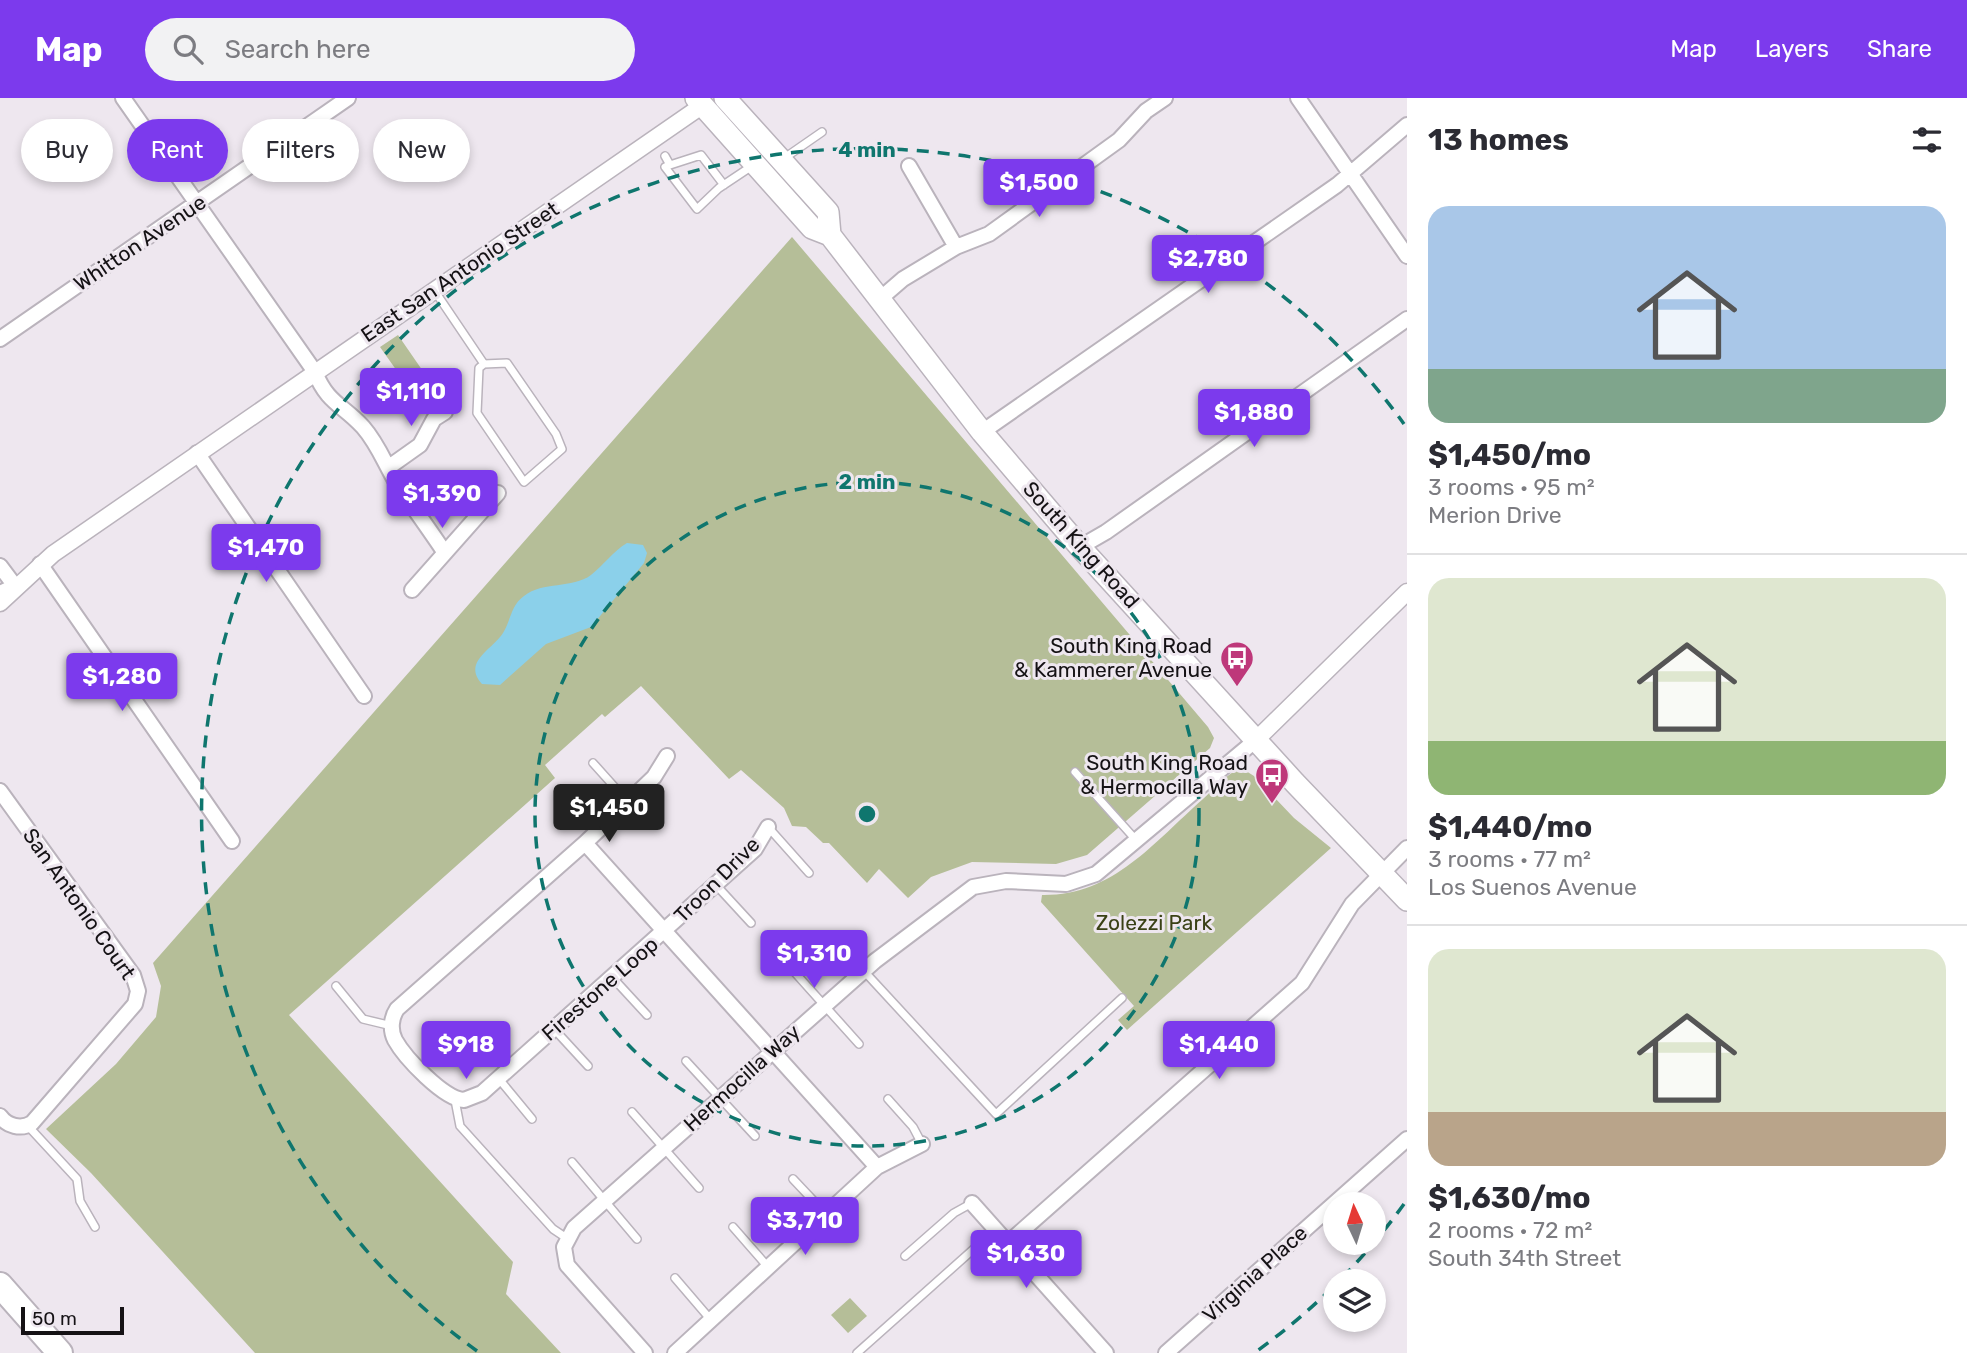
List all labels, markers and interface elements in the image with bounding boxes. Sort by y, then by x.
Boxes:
search box [145,18,635,81]
text: Map [35,30,103,69]
icon: search [169,30,207,68]
text: Search here [225,34,370,65]
text: Map [1670,35,1717,63]
text: Layers [1755,35,1829,63]
text: Share [1867,35,1932,63]
chip: Buy [21,119,113,182]
chip: Rent [127,119,228,182]
chip: Filters [242,119,359,182]
chip: New [373,119,470,182]
icon: filters [1908,121,1946,159]
text: 13 homes [1428,122,1569,158]
text: 4 min [838,137,896,162]
pin: $1,500 [982,159,1096,219]
text: $1,500 [999,168,1079,196]
street label: Whitton Avenue [69,189,211,296]
street label: East San Antonio Street [356,196,563,347]
pin: $2,780 [1151,236,1265,295]
text: $2,780 [1168,244,1248,272]
icon: home [1624,252,1750,378]
pin: $1,110 [354,368,468,428]
text: $1,110 [376,377,446,405]
pin: $1,880 [1197,390,1311,449]
text: $1,880 [1214,398,1294,426]
text: $1,450/mo [1428,437,1591,473]
text: 2 min [839,469,895,494]
pin: $1,390 [385,470,499,530]
text: 3 rooms · 95 m² [1428,473,1595,501]
street label: South King Road [1018,476,1145,613]
text: $1,390 [403,479,481,507]
text: Merion Drive [1428,501,1562,529]
pin: $1,470 [209,524,323,584]
text: $1,470 [228,533,305,561]
icon: home [1624,624,1750,750]
place label: South King Road & Kammerer Avenue [1014,633,1212,682]
bus stop icon: South King Road & Kammerer Avenue [1218,639,1256,688]
pin: $1,280 [65,654,179,713]
text: $1,280 [82,662,162,690]
place label: South King Road & Hermocilla Way [1080,750,1248,799]
bus stop icon: South King Road & Hermocilla Way [1253,756,1291,805]
pin: $1,450 [552,784,666,844]
text: $1,450 [569,793,649,821]
centre of rings [855,802,879,826]
text: $1,440/mo [1428,809,1592,845]
street label: San Antonio Court [18,823,141,984]
street label: Troon Drive [669,832,765,928]
text: 3 rooms · 77 m² [1428,845,1591,873]
text: Los Suenos Avenue [1428,873,1637,901]
park label: Zolezzi Park [1096,910,1212,935]
pin: $1,310 [757,930,871,990]
street label: Firestone Loop [536,931,663,1046]
text: $1,310 [776,939,852,967]
icon: home [1624,995,1750,1121]
street label: Hermocilla Way [678,1019,805,1136]
pin: $918 [425,1021,507,1081]
pin: $1,440 [1162,1021,1276,1081]
text: $918 [437,1030,495,1058]
text: $1,440 [1179,1030,1259,1058]
text: $1,630/mo [1428,1180,1591,1216]
north arrow [1323,1192,1386,1255]
map controls [1323,1192,1386,1332]
pin: $3,710 [748,1198,862,1257]
text: $3,710 [767,1206,843,1234]
text: 2 rooms · 72 m² [1428,1216,1592,1244]
street label: Virginia Place [1197,1220,1312,1327]
pin: $1,630 [969,1230,1083,1290]
text: $1,630 [987,1239,1065,1267]
text: South 34th Street [1428,1244,1621,1272]
button: layers [1323,1269,1386,1332]
scale bar [21,1304,124,1336]
text: 50 m [32,1307,77,1330]

